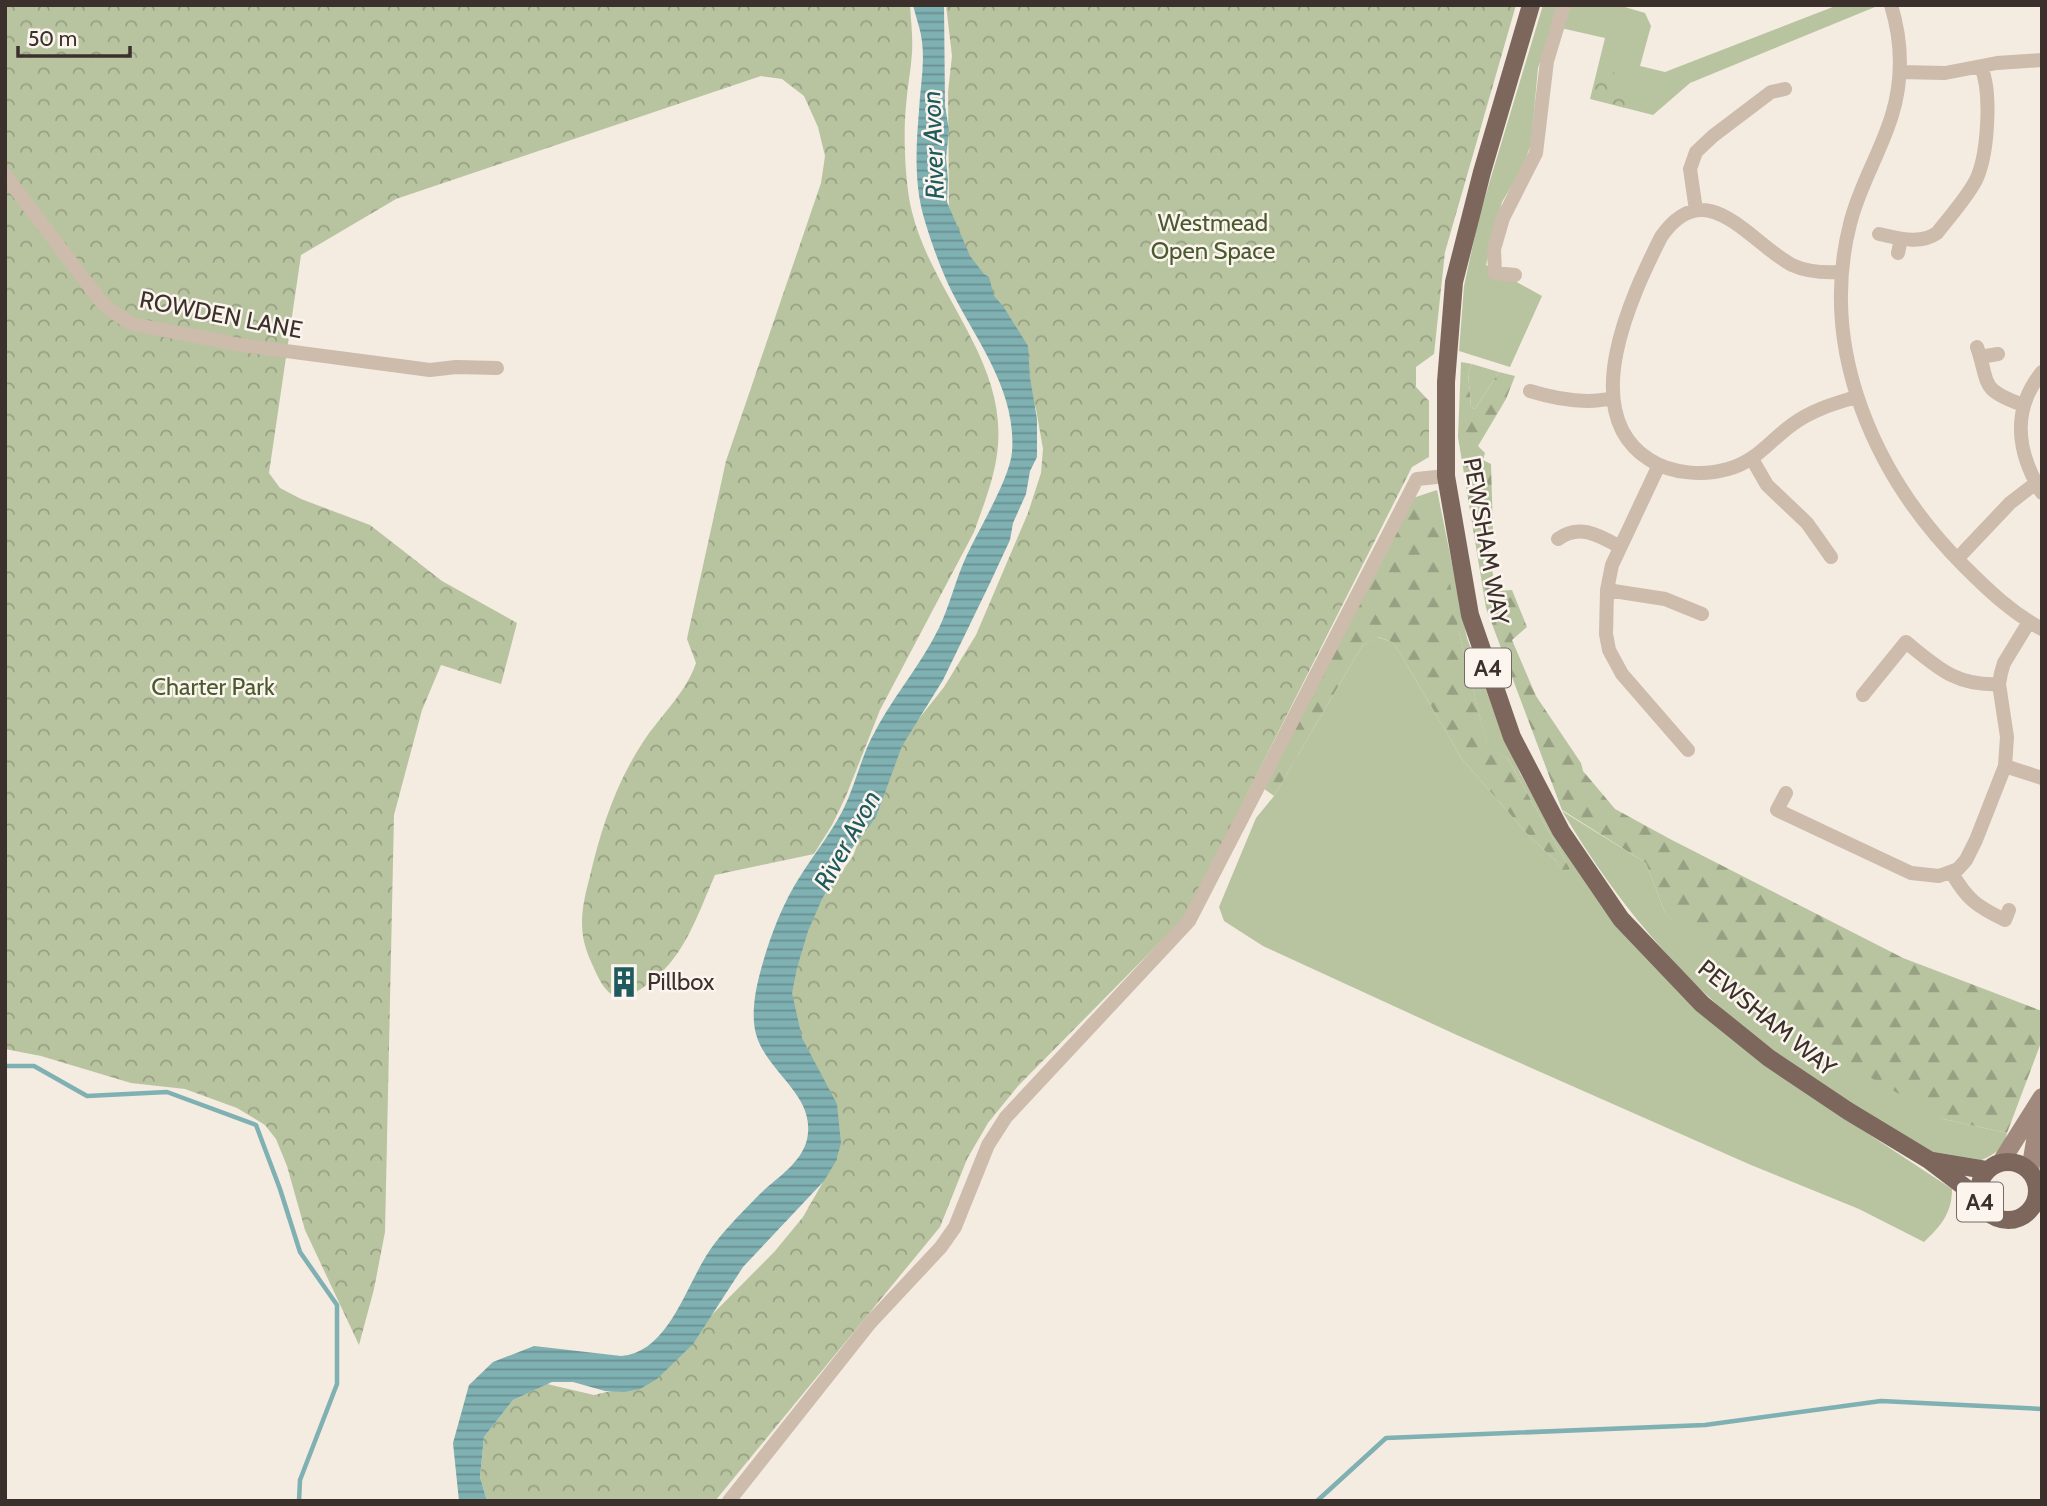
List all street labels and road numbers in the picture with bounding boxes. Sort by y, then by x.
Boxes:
street label: ROWDEN LANE [137,284,305,345]
street label: PEWSHAM WAY [1458,455,1516,627]
road number: A4 [1465,648,1511,688]
street label: PEWSHAM WAY [1693,953,1842,1082]
road number: A4 [1957,1182,2003,1222]

